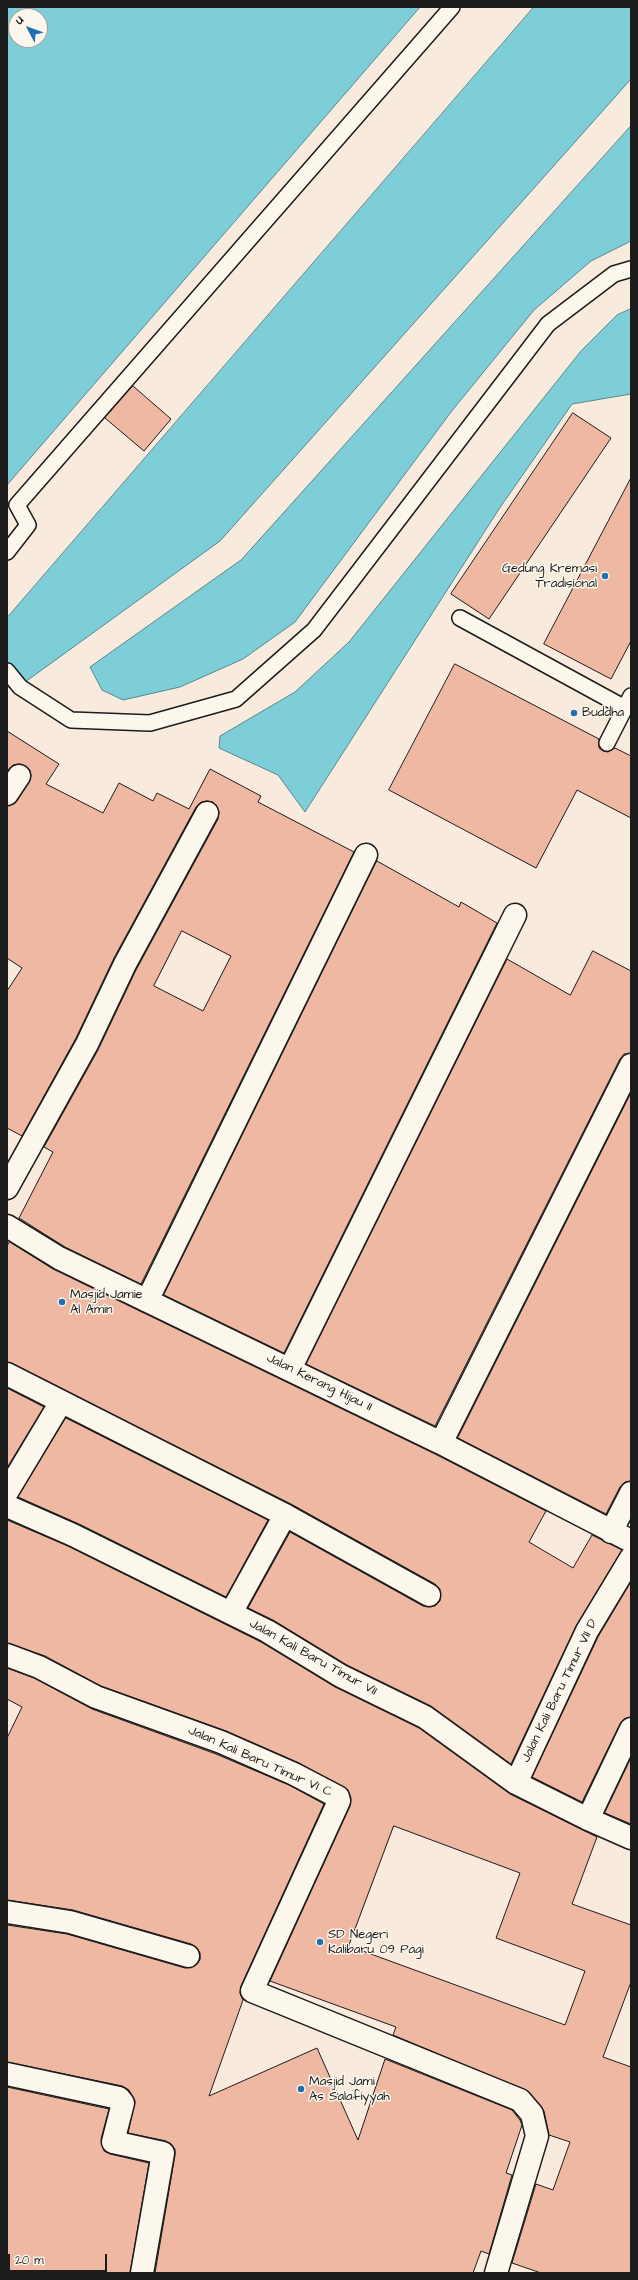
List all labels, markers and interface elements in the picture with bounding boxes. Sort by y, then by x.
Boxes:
north arrow [8,8,48,48]
text: U [12,13,27,28]
place label: Gedung Kremasi Tradisional [502,561,597,592]
marker: Gedung Kremasi Tradisional [600,571,610,581]
place label: Buddha [582,705,624,721]
marker: Buddha [569,708,579,718]
place label: Masjid Jamie Al Amin [70,1287,143,1318]
marker: Masjid Jamie Al Amin [57,1297,67,1307]
street label: Jalan Kerang Hijau II [264,1351,374,1415]
street label: Jalan Kali Baru Timur VII [246,1616,380,1700]
street label: Jalan Kali Baru Timur VII D [519,1617,601,1765]
street label: Jalan Kali Baru Timur VI C [186,1723,334,1801]
place label: SD Negeri Kalibaru 09 Pagi [328,1927,424,1958]
marker: SD Negeri Kalibaru 09 Pagi [315,1937,325,1947]
place label: Masjid Jami As Salafiyyah [309,2074,390,2105]
marker: Masjid Jami As Salafiyyah [296,2084,306,2094]
scale bar [10,2246,109,2272]
text: 20 m [15,2252,44,2269]

